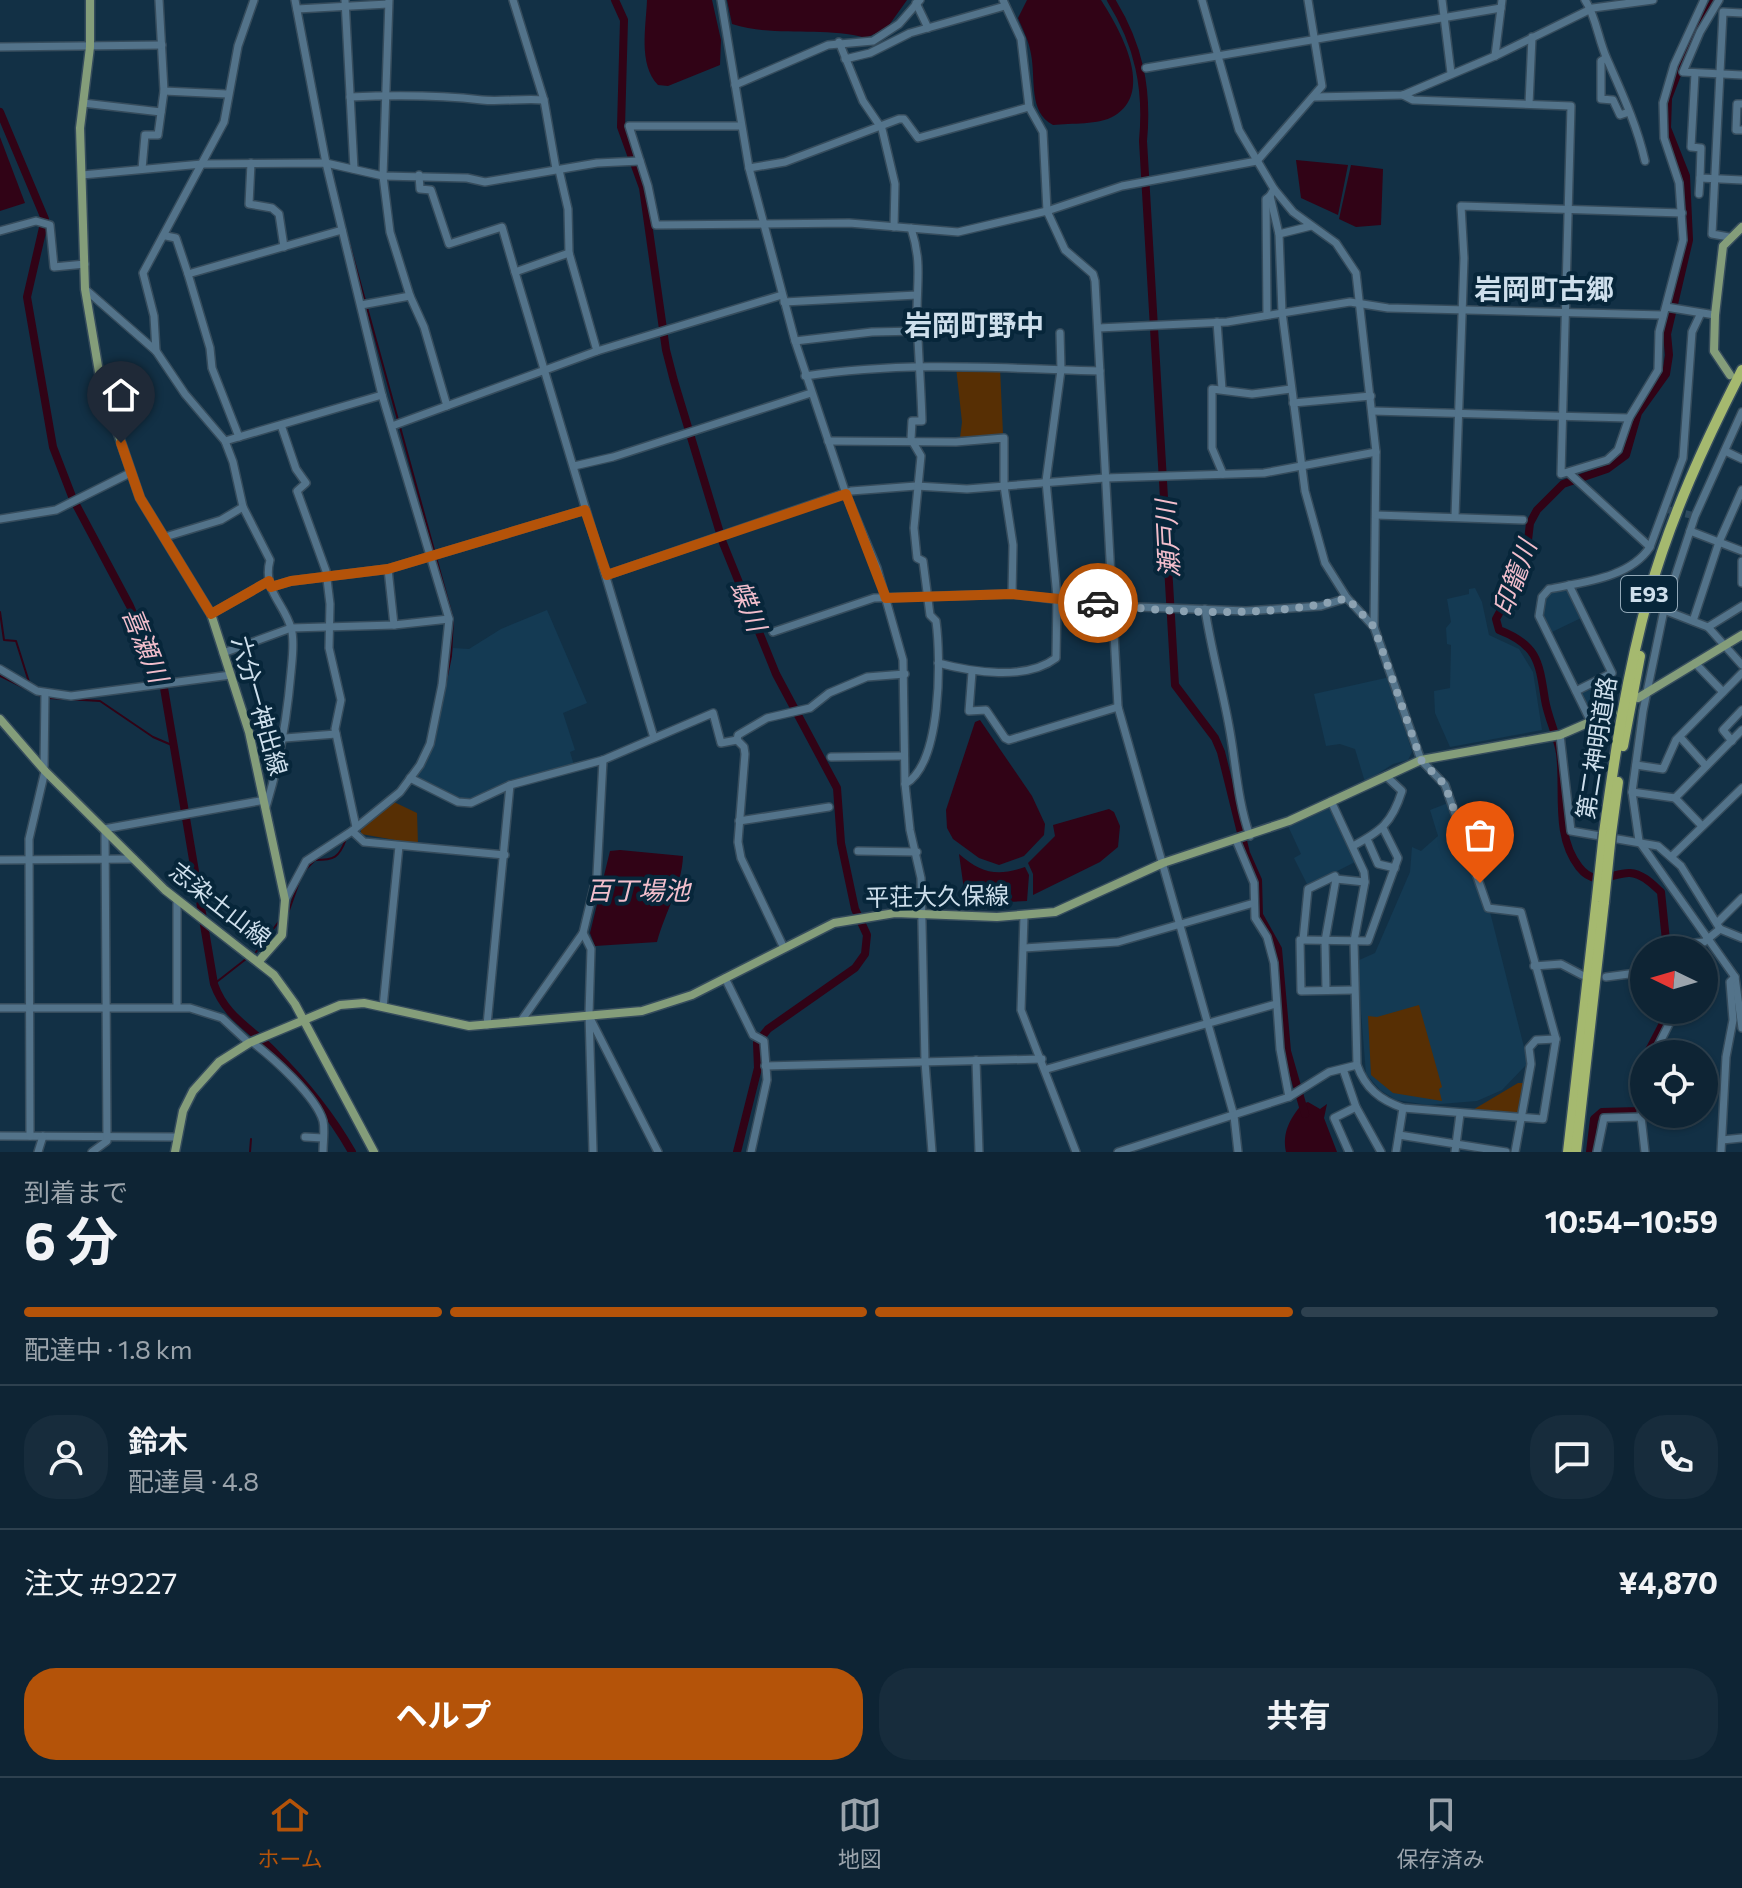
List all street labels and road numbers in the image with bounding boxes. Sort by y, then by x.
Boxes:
road number: E93 [1621,576,1677,612]
street label: 六分一神出線 [227,632,294,779]
street label: 第二神明道路 [1570,674,1621,821]
street label: 志染土山線 [165,855,277,952]
street label: 平荘大久保線 [865,880,1009,911]

